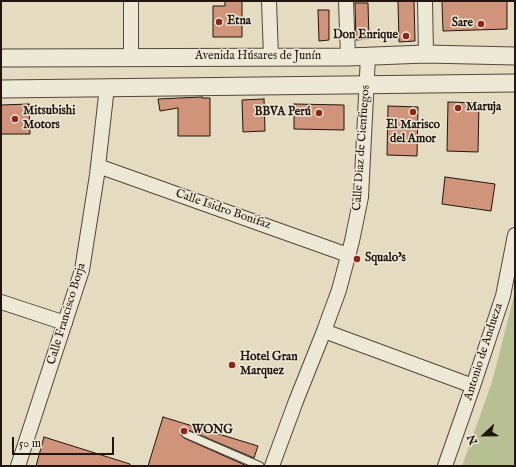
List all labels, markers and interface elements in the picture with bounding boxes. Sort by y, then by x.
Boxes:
place label: Etna [227,15,251,29]
marker: Etna [214,17,224,27]
place label: Sare [452,17,473,31]
marker: Sare [476,19,486,29]
place label: Don Enrique [333,29,398,43]
marker: Don Enrique [401,31,411,41]
street label: Avenida Húsares de Junín [195,50,321,64]
street label: Calle Diaz de Cienfuegos [350,85,374,211]
place label: Maruja [466,101,501,115]
marker: Maruja [453,103,463,113]
place label: Mitsubishi Motors [23,105,75,133]
place label: BBVA Perú [254,106,311,120]
marker: El Marisco del Amor [408,107,418,117]
marker: BBVA Perú [314,108,324,118]
marker: Mitsubishi Motors [10,114,20,124]
place label: El Marisco del Amor [386,119,440,147]
street label: Calle Isidro Bonifaz [173,187,273,233]
place label: Squalo’s [365,252,406,266]
marker: Squalo’s [352,254,362,264]
street label: Calle Francisco Borja [45,261,89,367]
street label: Antonio de Andueza [461,302,507,402]
place label: Hotel Gran Marquez [240,351,298,379]
marker: Hotel Gran Marquez [227,360,237,370]
north arrow [464,415,504,455]
place label: WONG [192,424,233,438]
marker: WONG [179,426,189,436]
scale bar [14,429,116,455]
text: N [465,432,481,447]
text: 50 m [19,436,41,451]

